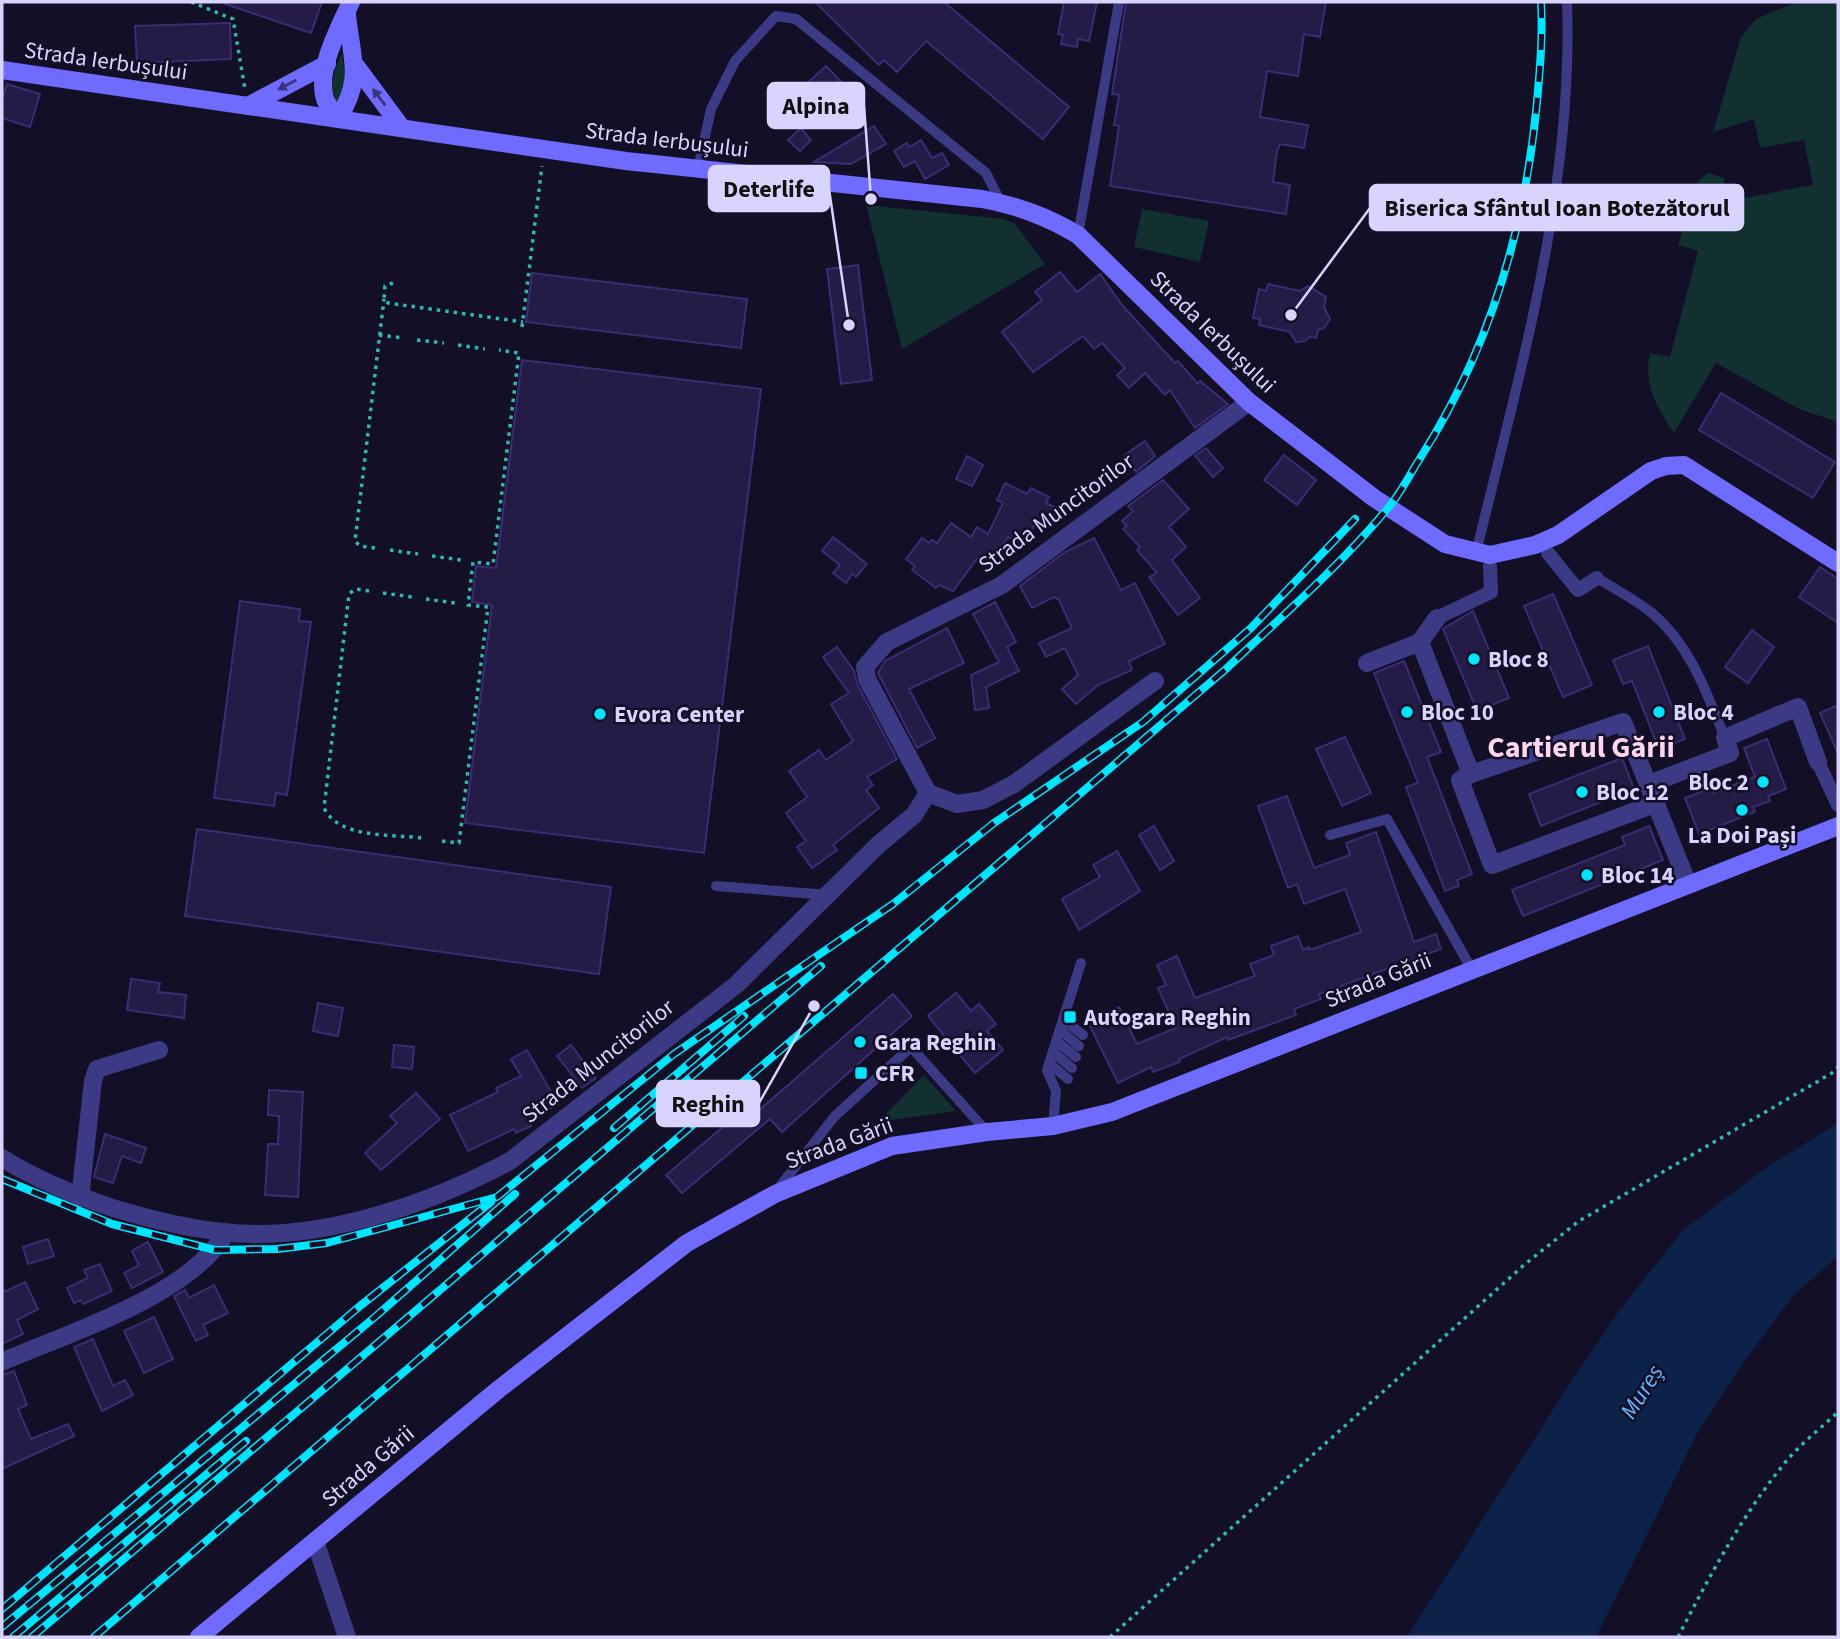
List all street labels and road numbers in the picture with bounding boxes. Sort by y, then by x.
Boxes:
street label: Strada Ierbușului [22,33,190,89]
street label: Strada Ierbușului [583,114,751,166]
street label: Strada Ierbușului [1142,263,1284,401]
street label: Strada Muncitorilor [971,445,1141,581]
street label: Strada Gării [1320,944,1436,1016]
street label: Strada Muncitorilor [515,990,682,1131]
street label: Strada Gării [780,1108,898,1178]
street label: Strada Gării [314,1417,422,1515]

